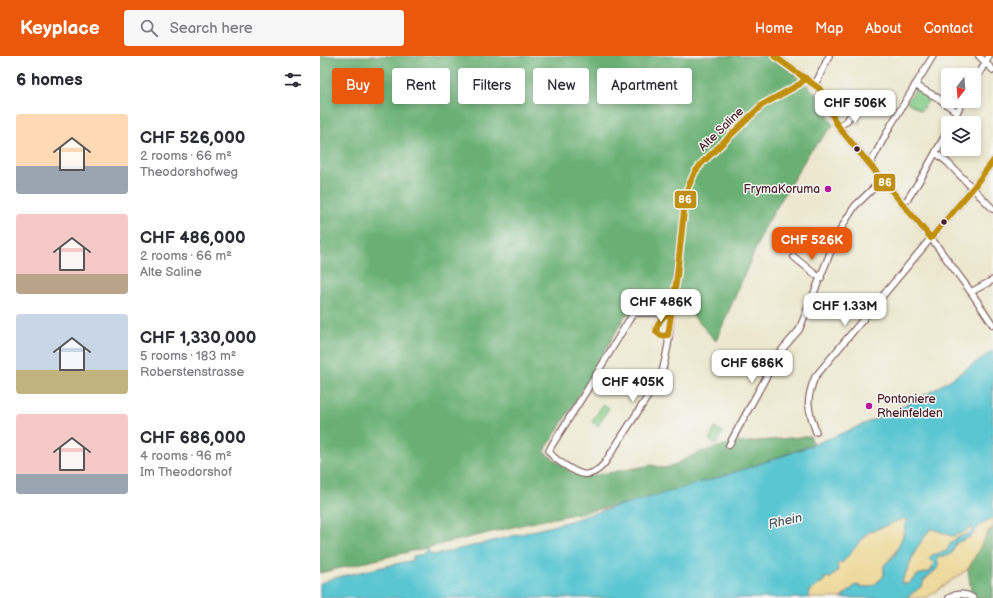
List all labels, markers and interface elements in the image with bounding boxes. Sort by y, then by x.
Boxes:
search box [124,10,404,46]
text: Keyplace [20,17,100,40]
icon: search [138,17,160,39]
text: Search here [170,19,253,38]
text: Home [755,20,793,37]
text: Map [815,20,843,37]
text: About [865,20,902,37]
text: Contact [924,20,973,37]
chip: Buy [332,68,384,104]
chip: Rent [392,68,450,104]
chip: Filters [458,68,525,104]
chip: New [533,68,589,104]
chip: Apartment [597,68,692,104]
north arrow [941,68,981,108]
map controls [941,68,981,156]
icon: filters [282,69,304,91]
text: 6 homes [16,70,83,90]
pin: CHF 506K [814,90,896,124]
text: CHF 506K [824,95,886,111]
street label: Alte Saline [696,104,747,155]
button: layers [941,116,981,156]
text: CHF 526,000 [140,128,245,148]
icon: home [48,130,96,178]
unlabelled marker [852,144,862,154]
text: 2 rooms · 66 m² [140,148,232,164]
text: Theodorshofweg [140,164,238,180]
line badge: 86 [873,173,896,192]
text: 86 [878,176,892,189]
place label: FrymaKoruma [744,182,820,197]
marker: FrymaKoruma [823,184,833,194]
line badge: 86 [674,190,697,209]
text: 86 [678,193,692,206]
unlabelled marker [939,217,949,227]
pin: CHF 526K [771,227,853,261]
text: CHF 486,000 [140,228,246,248]
icon: home [48,230,96,278]
text: CHF 526K [781,232,843,248]
text: 2 rooms · 66 m² [140,248,232,264]
text: Alte Saline [140,264,202,280]
pin: CHF 486K [620,289,702,323]
pin: CHF 1.33M [799,293,891,327]
text: CHF 486K [630,294,692,310]
text: CHF 1.33M [813,298,877,314]
text: CHF 1,330,000 [140,328,256,348]
icon: home [48,330,96,378]
text: 5 rooms · 183 m² [140,348,236,364]
pin: CHF 686K [711,350,793,384]
text: CHF 686K [721,355,783,371]
text: Roberstenstrasse [140,364,244,380]
pin: CHF 405K [592,369,674,403]
text: CHF 405K [602,374,664,390]
place label: Pontoniere Rheinfelden [877,392,943,421]
marker: Pontoniere Rheinfelden [864,401,874,411]
text: CHF 686,000 [140,428,246,448]
icon: home [48,430,96,478]
text: 4 rooms · 96 m² [140,448,232,464]
text: Im Theodorshof [140,464,232,480]
water label: Rhein [767,509,804,533]

